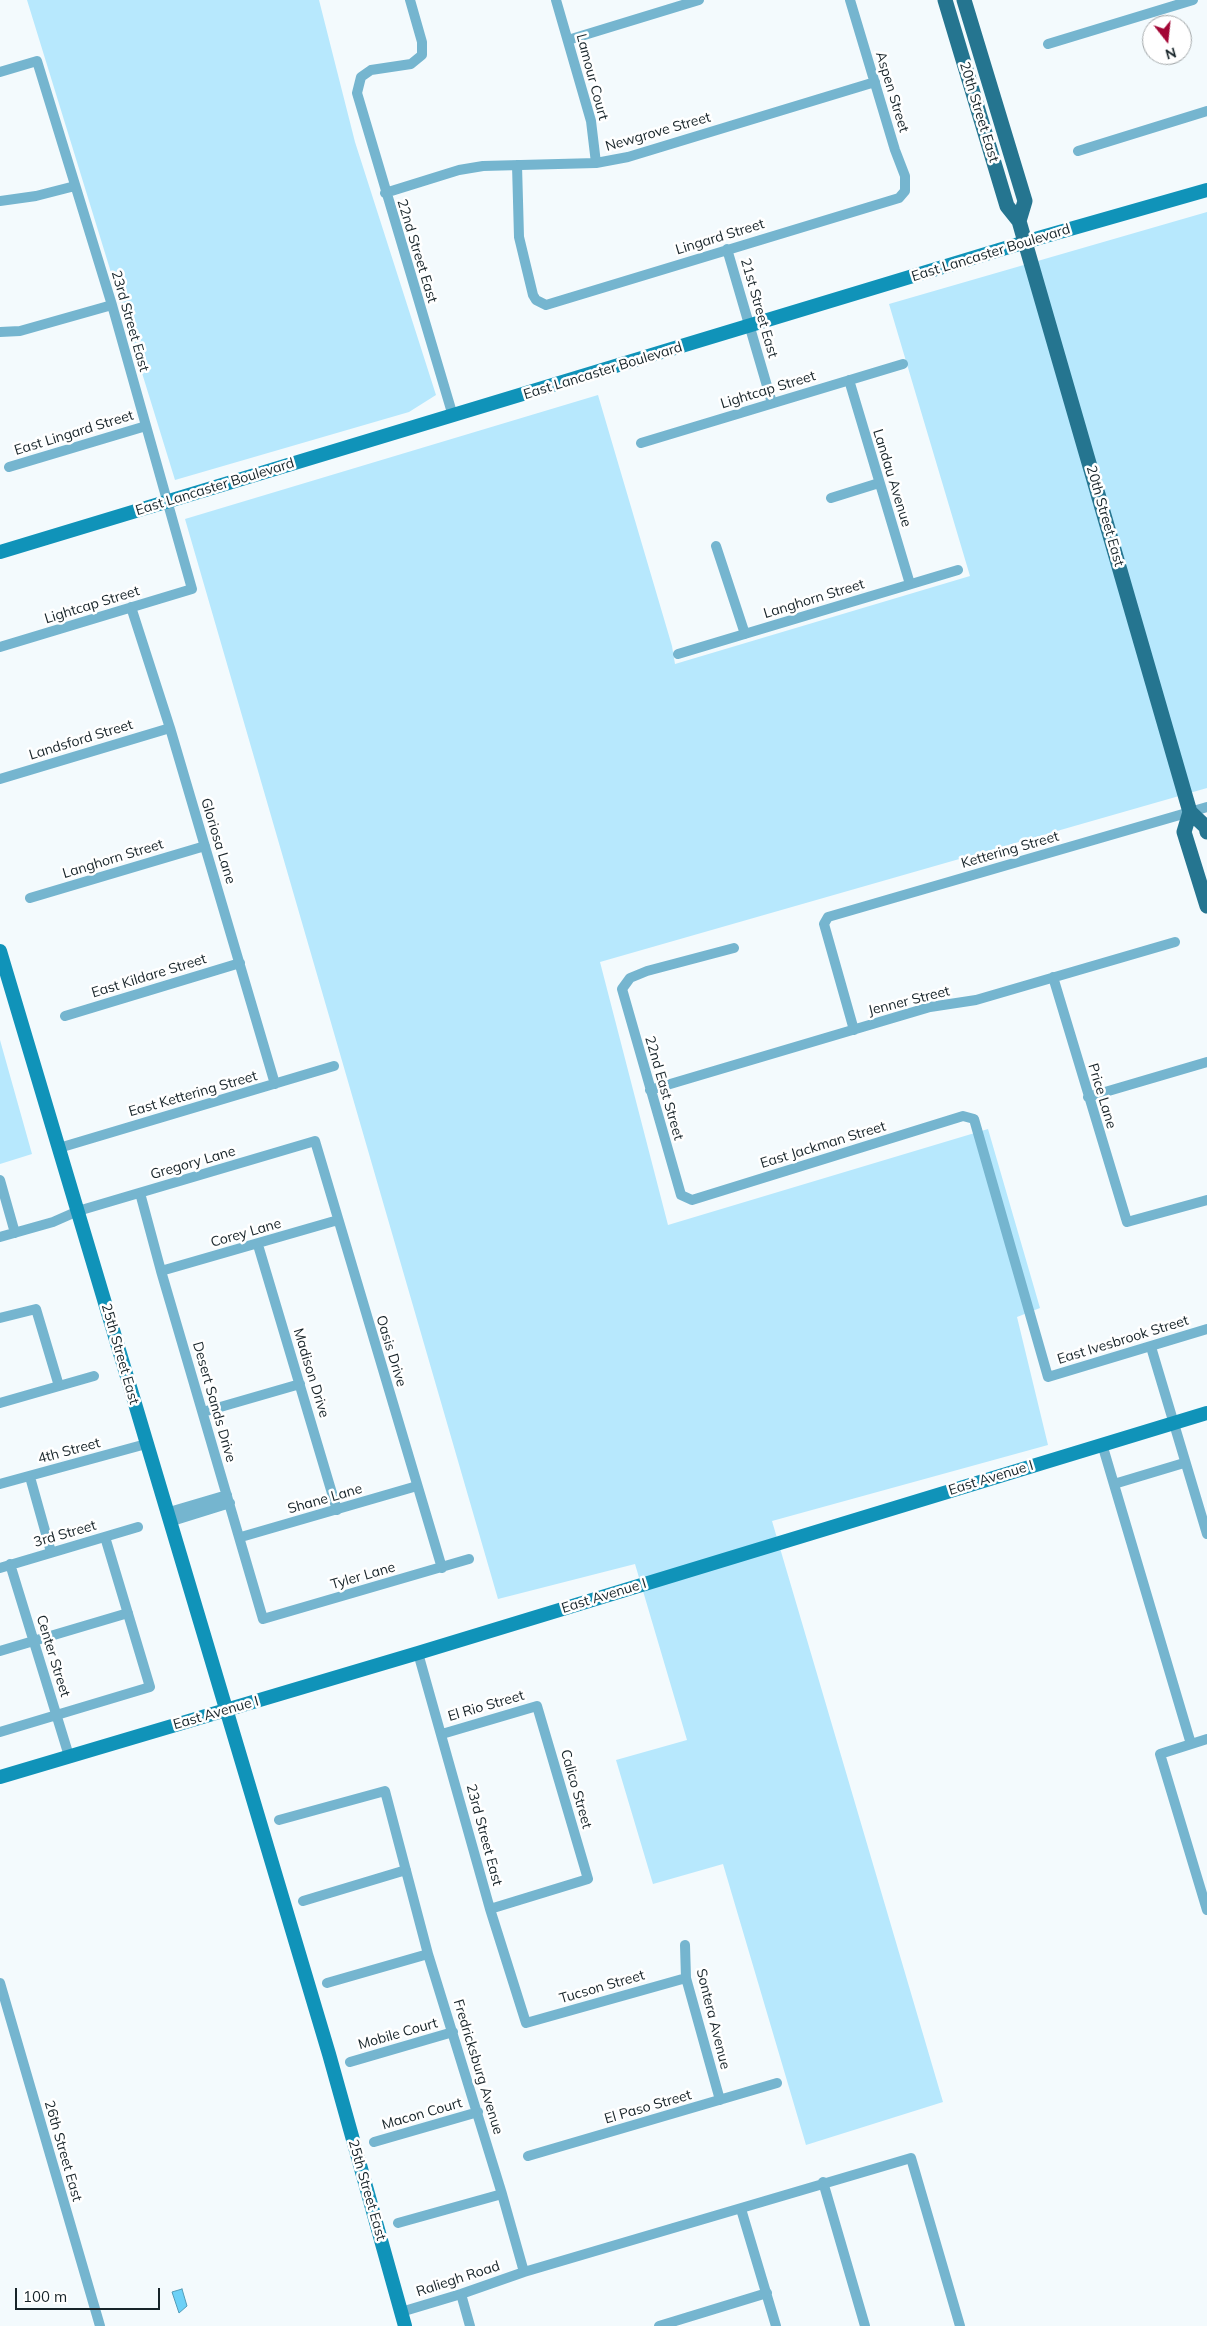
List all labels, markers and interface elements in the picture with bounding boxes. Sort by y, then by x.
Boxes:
north arrow [1142,15,1192,65]
street label: Lamour Court [572,32,612,122]
text: N [1163,43,1178,64]
street label: Aspen Street [872,50,912,134]
street label: 20th Street East [956,60,1002,164]
street label: Newgrove Street [603,109,713,155]
street label: 22nd Street East [393,197,441,305]
street label: Lingard Street [674,216,766,258]
street label: East Lancaster Boulevard [910,221,1072,285]
street label: 21st Street East [737,256,781,360]
street label: 23rd Street East [108,268,152,374]
street label: East Lancaster Boulevard [522,339,684,403]
street label: Lightcap Street [718,368,818,412]
street label: East Lingard Street [12,407,136,459]
street label: Landau Avenue [869,427,915,529]
street label: East Lancaster Boulevard [134,455,296,519]
street label: 20th Street East [1083,464,1127,568]
street label: Langhorn Street [762,576,866,622]
street label: Lightcap Street [42,583,142,627]
street label: Landsford Street [27,716,135,764]
street label: Gloriosa Lane [197,796,239,886]
street label: Kettering Street [959,828,1061,872]
street label: Langhorn Street [61,836,165,882]
street label: East Kildare Street [90,951,208,1001]
street label: Jenner Street [866,983,952,1019]
street label: 22nd East Street [641,1034,687,1142]
street label: Price Lane [1084,1061,1120,1131]
street label: East Kettering Street [127,1068,259,1120]
street label: East Jackman Street [758,1118,888,1172]
street label: Gregory Lane [149,1143,237,1183]
street label: Corey Lane [209,1215,283,1251]
street label: 25th Street East [98,1302,142,1406]
street label: East Ivesbrook Street [1055,1312,1191,1368]
street label: Oasis Drive [372,1313,410,1389]
street label: Madison Drive [289,1326,333,1420]
street label: Desert Sands Drive [189,1340,239,1464]
street label: 4th Street [36,1435,102,1467]
street label: East Avenue I [946,1457,1036,1499]
street label: Shane Lane [286,1480,364,1518]
street label: 3rd Street [32,1517,98,1551]
street label: Tyler Lane [329,1559,397,1593]
street label: East Avenue I [559,1575,649,1617]
street label: Center Street [33,1613,73,1699]
street label: El Rio Street [446,1687,526,1725]
street label: East Avenue I [171,1693,261,1733]
street label: Calico Street [557,1747,595,1831]
street label: 23rd Street East [462,1782,506,1888]
street label: Tucson Street [557,1967,647,2007]
street label: Sontera Avenue [692,1967,734,2071]
street label: Fredricksburg Avenue [449,1997,507,2137]
street label: Mobile Court [356,2015,440,2053]
street label: El Paso Street [603,2087,693,2127]
street label: Macon Court [380,2095,464,2133]
street label: 26th Street East [41,2099,85,2203]
street label: 25th Street East [345,2138,389,2242]
street label: Raliegh Road [414,2258,502,2300]
scale bar [18,2278,162,2310]
text: 100 m [23,2287,67,2306]

